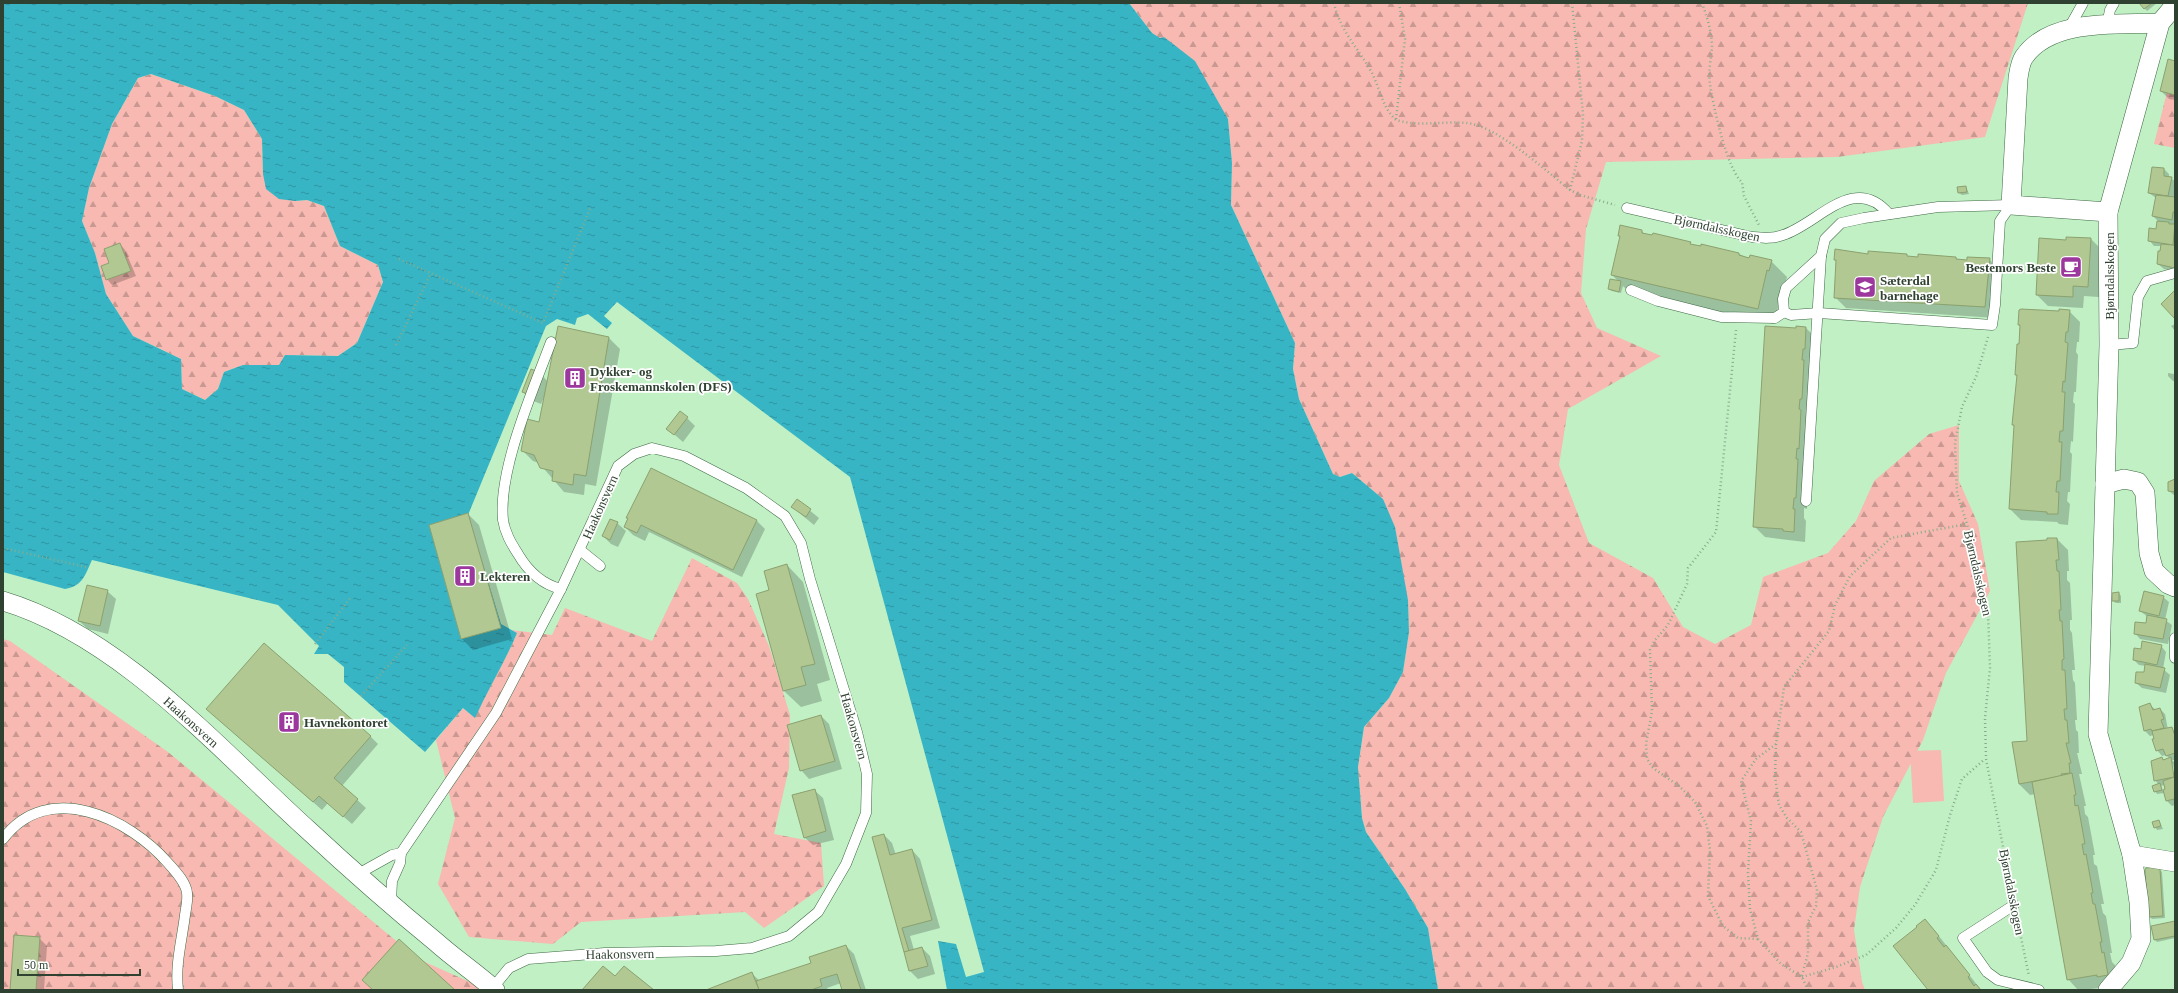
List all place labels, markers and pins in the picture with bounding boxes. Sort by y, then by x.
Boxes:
cafe icon: Bestemors Beste [2058,254,2084,280]
place label: Bestemors Beste [1965,260,2056,275]
place label: Sæterdal barnehage [1880,273,1939,303]
school or university icon: Sæterdal barnehage [1852,274,1878,300]
place label: Dykker- og Froskemannskolen (DFS) [590,364,732,394]
building icon: Dykker- og Froskemannskolen (DFS) [562,365,588,391]
building icon: Lekteren [452,563,478,589]
place label: Lekteren [480,569,531,584]
building icon: Havnekontoret [276,709,302,735]
place label: Havnekontoret [304,715,388,730]

